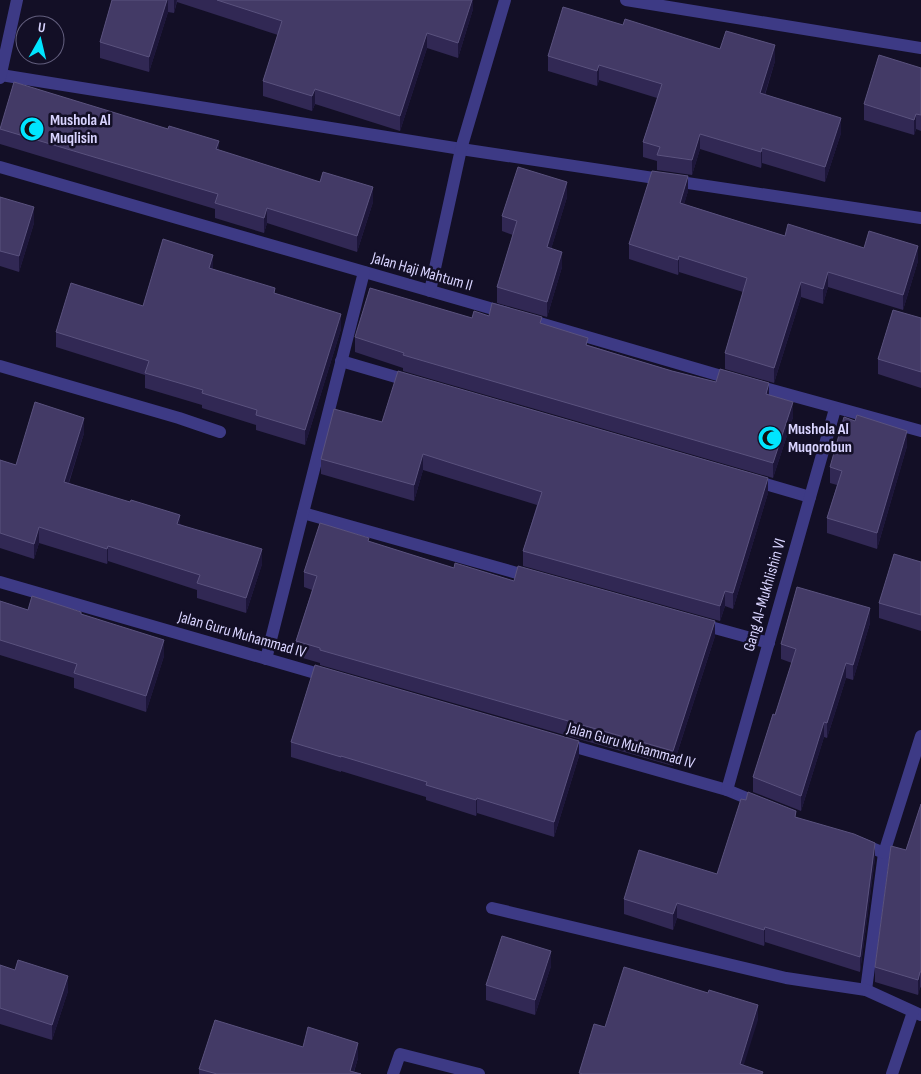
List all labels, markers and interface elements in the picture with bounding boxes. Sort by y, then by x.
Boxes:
north arrow [15,15,65,65]
text: U [37,19,47,37]
place label: Mushola Al Muqlisin [50,111,111,148]
mosque icon: Mushola Al Muqlisin [19,116,45,142]
street label: Jalan Haji Mahtum II [368,248,475,295]
place label: Mushola Al Muqorobun [788,420,852,457]
mosque icon: Mushola Al Muqorobun [757,425,783,451]
street label: Gang Al-Mukhlishin VI [740,536,790,654]
street label: Jalan Guru Muhammad IV [175,607,309,663]
street label: Jalan Guru Muhammad IV [564,718,698,774]

